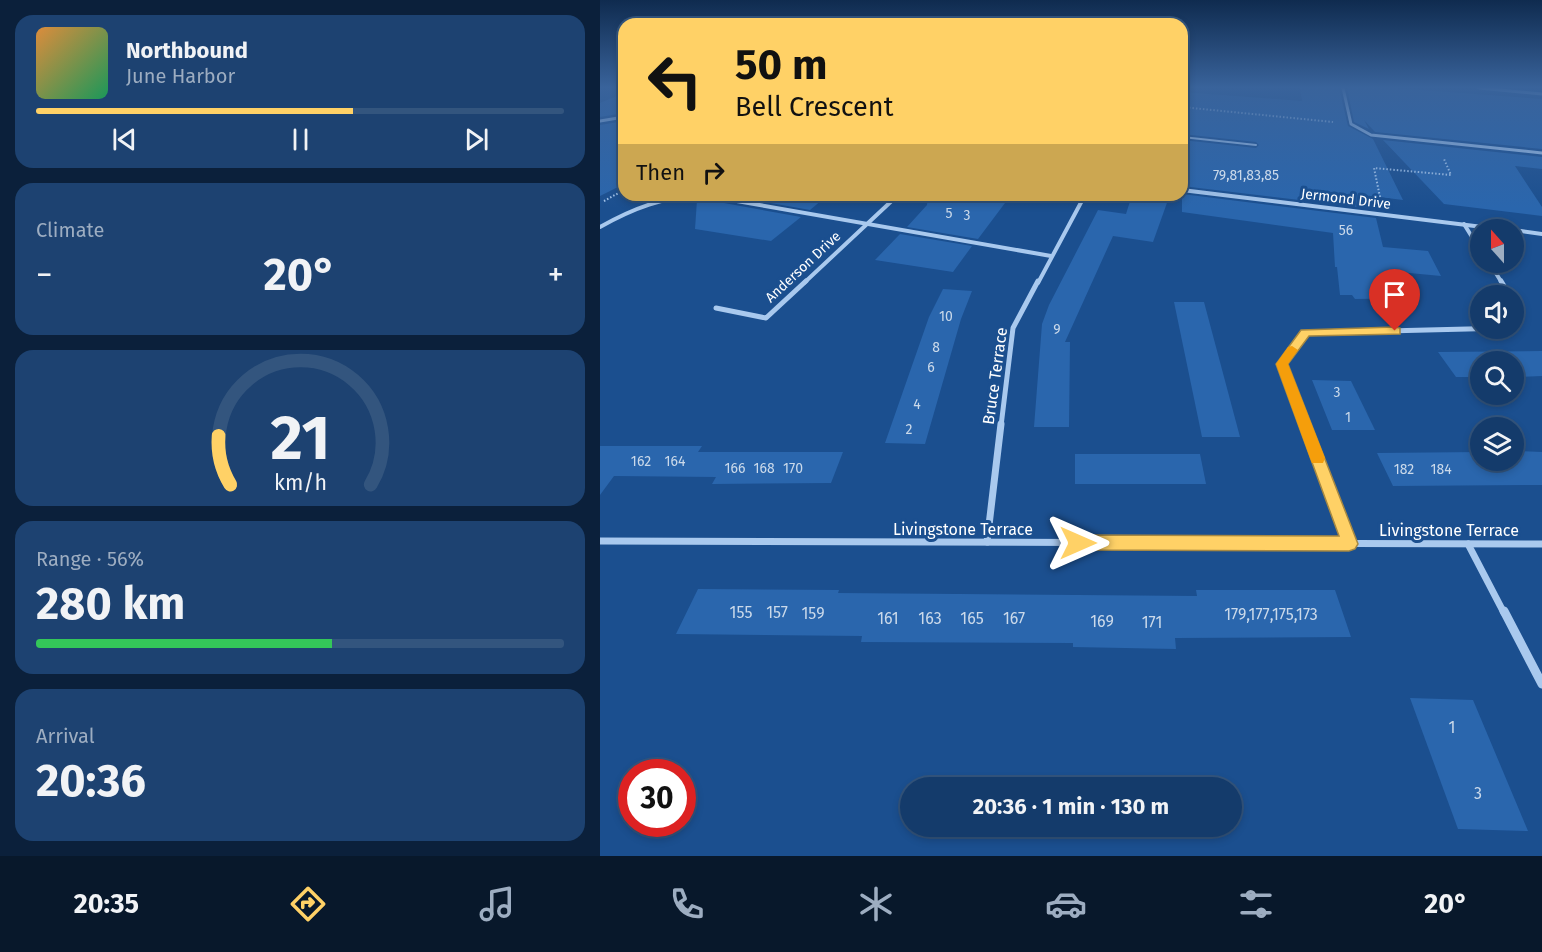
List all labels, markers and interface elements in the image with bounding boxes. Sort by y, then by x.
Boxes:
text: Northbound [126,37,248,64]
text: 50 m [735,40,828,90]
icon: left [636,42,714,120]
text: June Harbor [126,64,235,88]
text: Bell Crescent [735,91,893,123]
icon: previous [108,123,141,156]
icon: pause [284,123,317,156]
icon: next [460,123,493,156]
icon: right [697,156,730,189]
text: Then [636,159,685,186]
house number: 79,81,83,85 [1213,167,1279,184]
street label: Jermond Drive [1300,185,1392,213]
house number: 5 [945,205,953,222]
house number: 3 [964,207,971,224]
text: Climate [36,218,104,242]
north arrow [1470,219,1524,273]
map controls [1470,219,1524,471]
house number: 56 [1339,222,1353,239]
street label: Anderson Drive [762,228,844,306]
text: 20° [263,248,337,302]
text: − [36,255,53,295]
text: + [548,255,564,295]
pin [1369,269,1420,331]
icon: arrive [1378,278,1411,311]
button: sound [1470,285,1524,339]
house number: 10 [939,308,953,325]
house number: 9 [1053,321,1061,338]
street label: Bruce Terrace [979,326,1011,426]
house number: 8 [932,339,940,356]
button: search [1470,351,1524,405]
house number: 6 [927,359,935,376]
house number: 3 [1334,384,1341,401]
house number: 4 [913,396,921,413]
text: 21 [270,401,330,476]
house number: 1 [1345,409,1351,426]
button: layers [1470,417,1524,471]
house number: 2 [906,421,913,438]
house number: 162 [631,453,651,470]
house number: 164 [665,453,686,470]
house number: 166 [725,460,746,477]
house number: 168 [753,460,775,477]
house number: 170 [783,460,803,477]
house number: 182 [1394,461,1414,478]
house number: 184 [1430,461,1452,478]
text: km/h [273,470,327,496]
position arrow [1046,511,1110,575]
street label: Livingstone Terrace [893,520,1033,539]
street label: Livingstone Terrace [1379,521,1519,540]
text: Range · 56% [36,547,144,571]
text: 280 km [36,577,185,631]
house number: 155 [730,603,752,622]
house number: 157 [766,603,788,622]
house number: 159 [801,604,825,623]
house number: 179,177,175,173 [1224,605,1318,624]
house number: 161 [877,609,899,628]
house number: 163 [918,609,942,628]
house number: 165 [960,609,984,628]
house number: 167 [1003,609,1025,628]
house number: 169 [1090,612,1114,631]
house number: 171 [1142,613,1162,632]
house number: 1 [1449,718,1455,737]
text: Arrival [36,724,95,748]
text: 20:36 [36,754,146,808]
speed limit sign: 30 [618,759,696,837]
house number: 3 [1474,784,1482,803]
text: 20:36 · 1 min · 130 m [973,793,1169,820]
icon: directions [287,883,329,925]
icon: music [476,883,518,925]
icon: phone [666,883,708,925]
icon: climate [855,883,897,925]
icon: car [1045,883,1087,925]
icon: filters [1235,883,1277,925]
text: 20:35 [74,888,139,920]
text: 20° [1424,888,1468,920]

